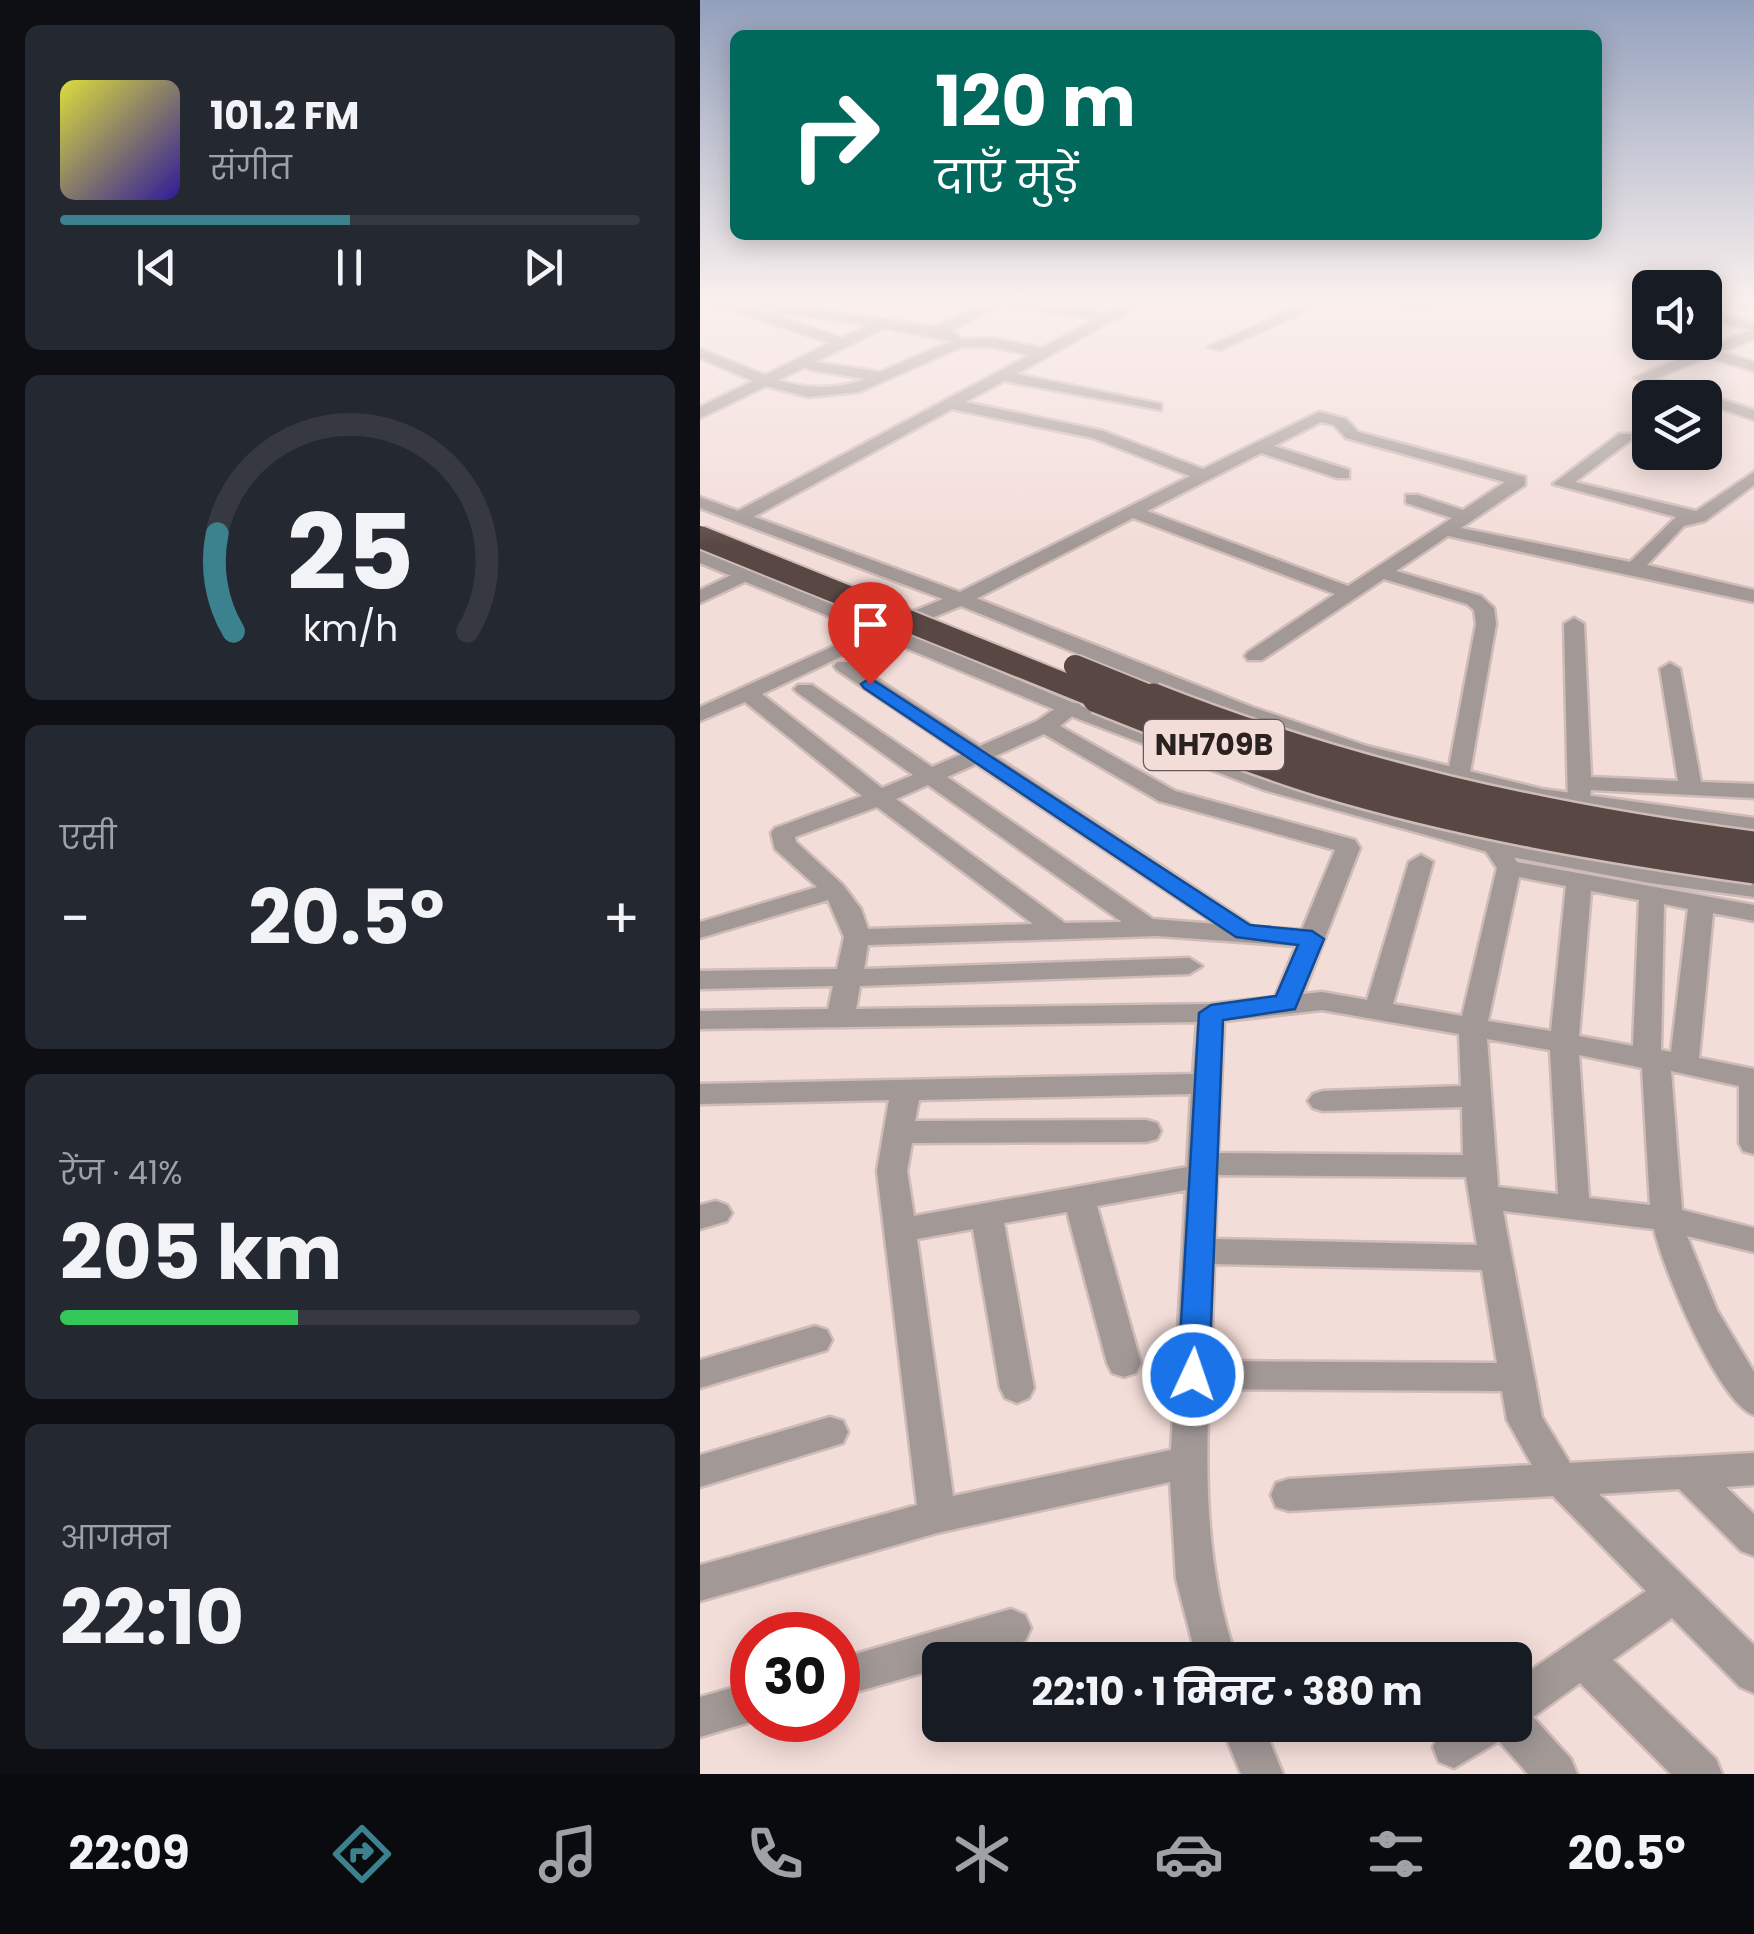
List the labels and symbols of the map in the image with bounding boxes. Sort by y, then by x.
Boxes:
pin [828,582,913,685]
road number: NH709B [1144,720,1284,770]
position arrow [1141,1323,1245,1427]
speed limit sign: 30 [730,1612,860,1742]

